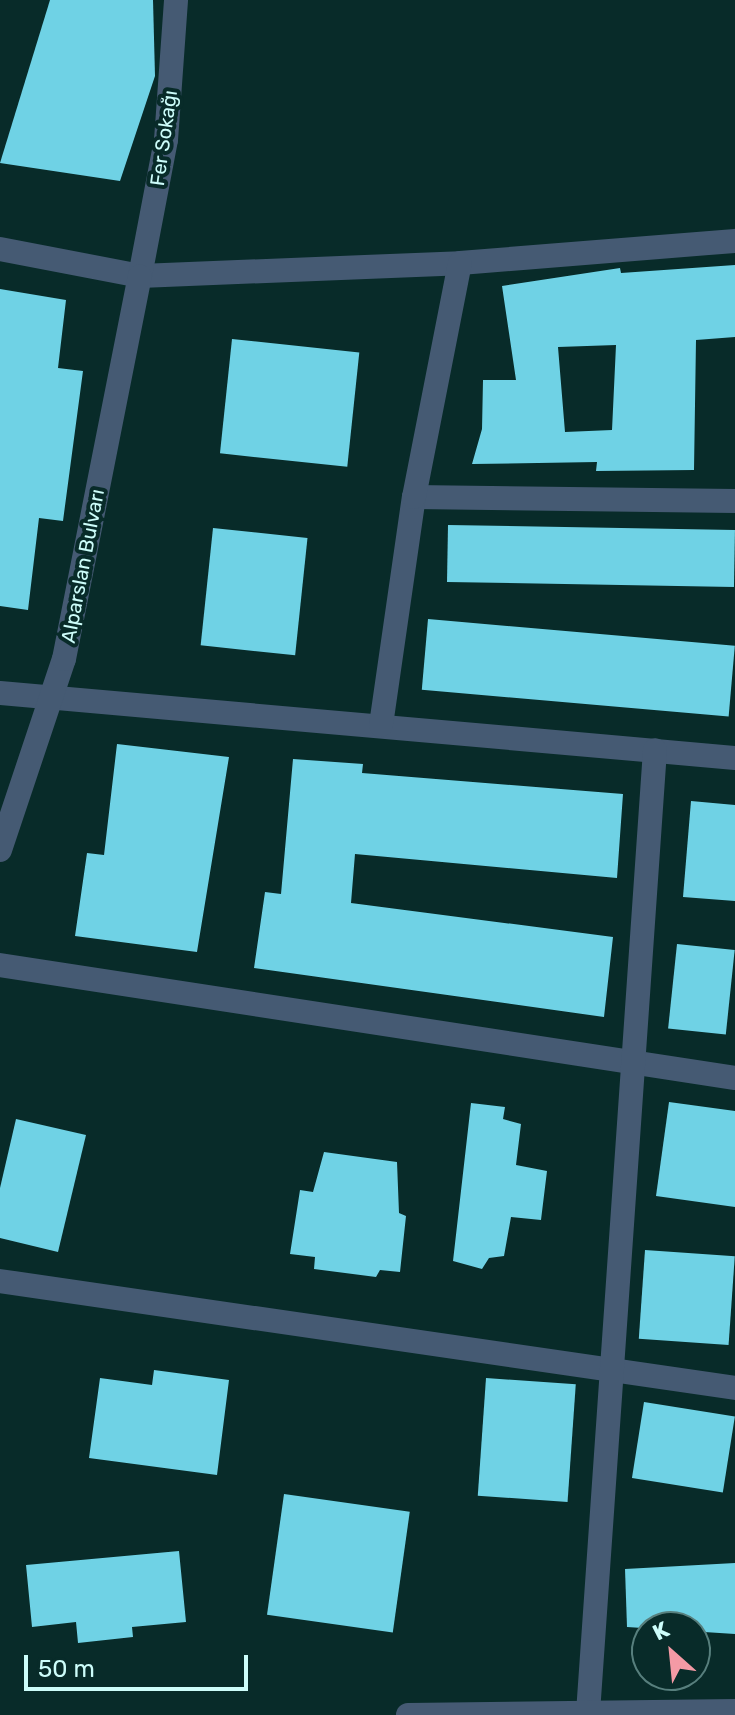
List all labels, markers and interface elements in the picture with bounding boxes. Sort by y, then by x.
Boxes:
street label: Fer Sokağı [145,88,183,188]
street label: Alparslan Bulvarı [56,487,110,645]
north arrow [631,1611,711,1691]
text: K [648,1616,673,1646]
scale bar [28,1639,252,1689]
text: 50 m [38,1655,95,1683]

